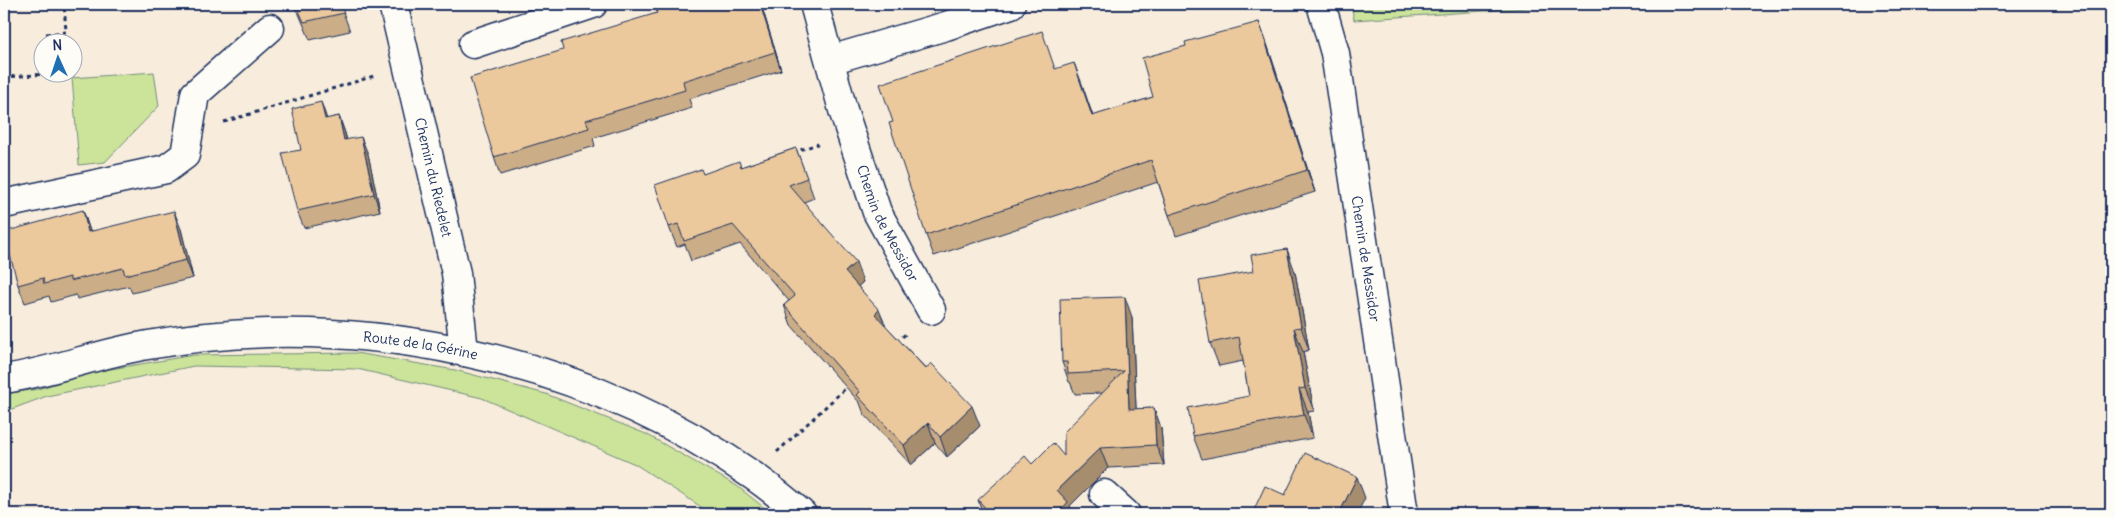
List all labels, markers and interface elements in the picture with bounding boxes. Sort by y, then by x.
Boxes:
north arrow [32,32,82,82]
text: N [52,36,63,54]
street label: Chemin du Riedelet [411,116,456,239]
street label: Chemin de Messidor [853,163,923,285]
street label: Chemin de Messidor [1347,194,1384,323]
street label: Route de la Gérine [362,328,480,364]

